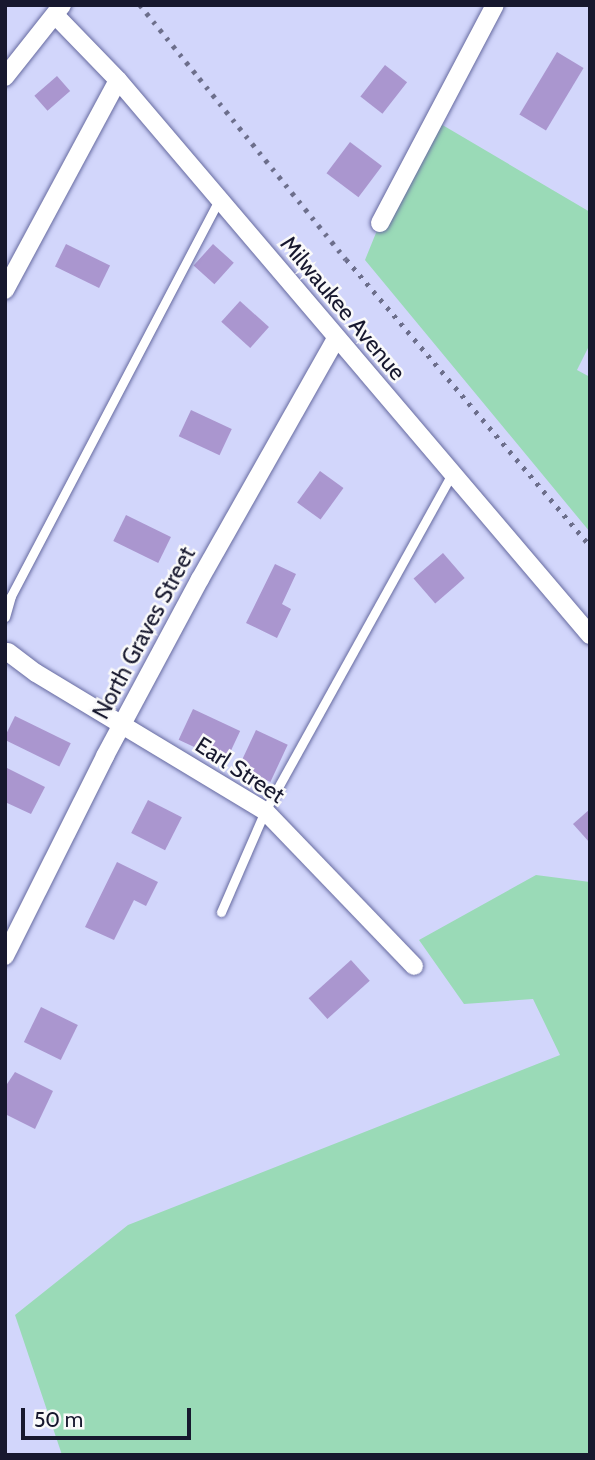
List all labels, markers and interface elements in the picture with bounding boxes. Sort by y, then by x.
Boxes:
street label: Milwaukee Avenue [275,230,411,386]
street label: North Graves Street [87,542,201,724]
street label: Earl Street [190,731,290,809]
scale bar [24,1394,194,1438]
text: 50 m [34,1407,83,1432]

